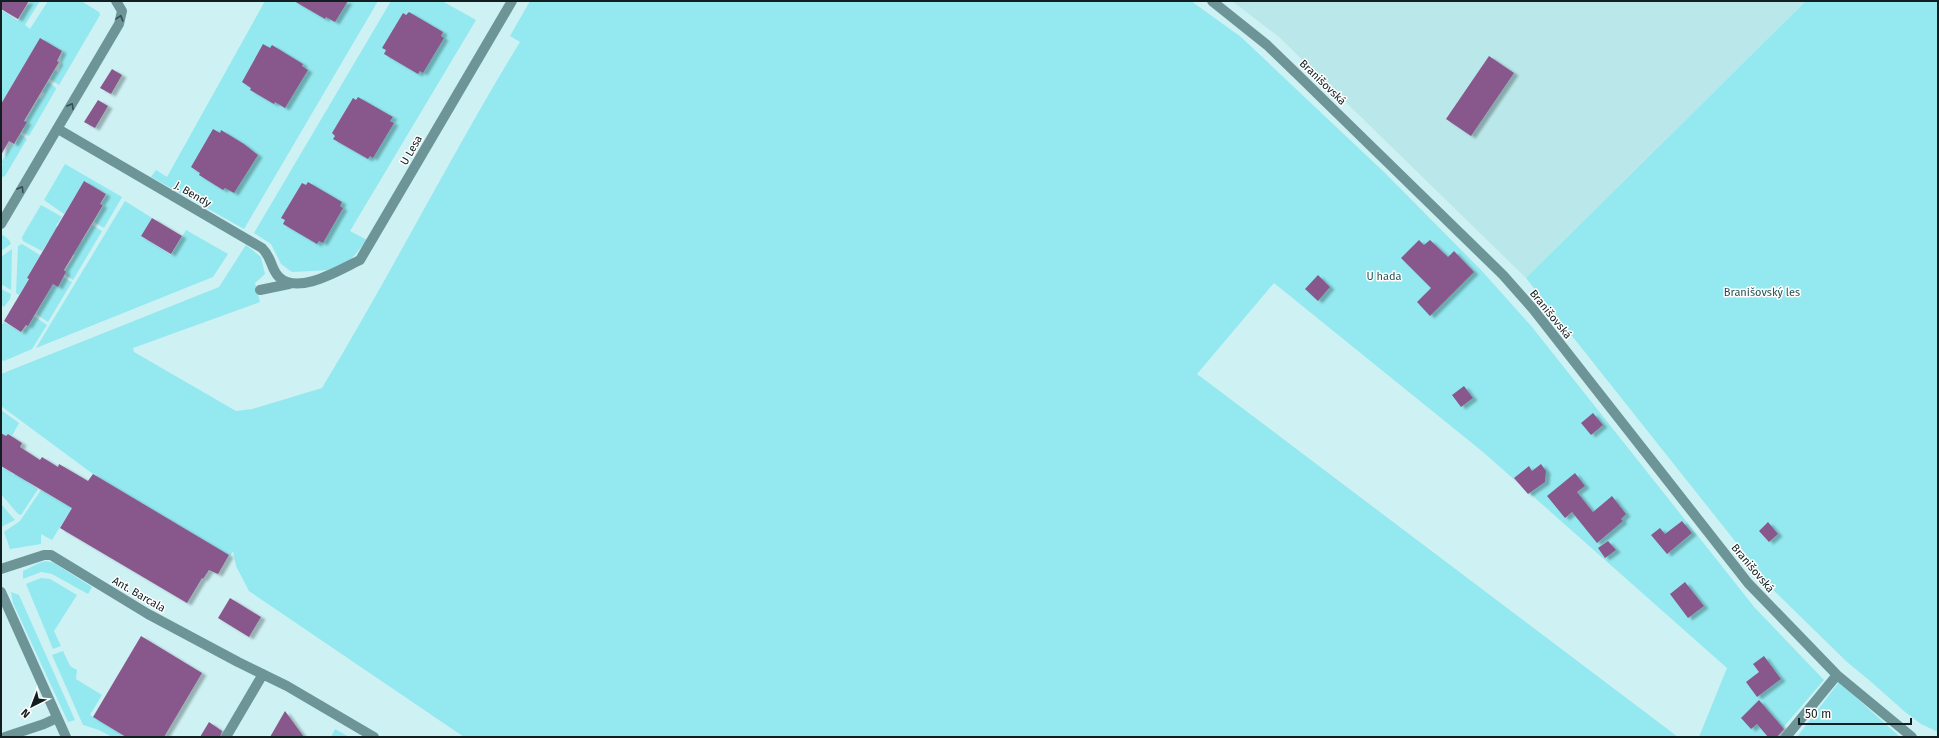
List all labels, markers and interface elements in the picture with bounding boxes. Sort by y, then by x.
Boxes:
one-way arrow [115,15,124,22]
street label: Branišovská [1297,57,1349,108]
one-way arrow [66,103,74,110]
street label: U Lesa [398,133,425,168]
street label: J. Bendy [172,179,214,210]
one-way arrow [17,186,24,193]
park label: U hada [1366,270,1402,283]
park label: Branišovský les [1724,286,1800,299]
street label: Branišovská [1527,287,1574,342]
street label: Branišovská [1729,541,1777,595]
street label: Ant. Barcala [110,574,168,615]
north arrow [12,686,52,726]
scale bar [1799,700,1911,726]
text: N [19,706,33,720]
text: 50 m [1805,707,1831,721]

